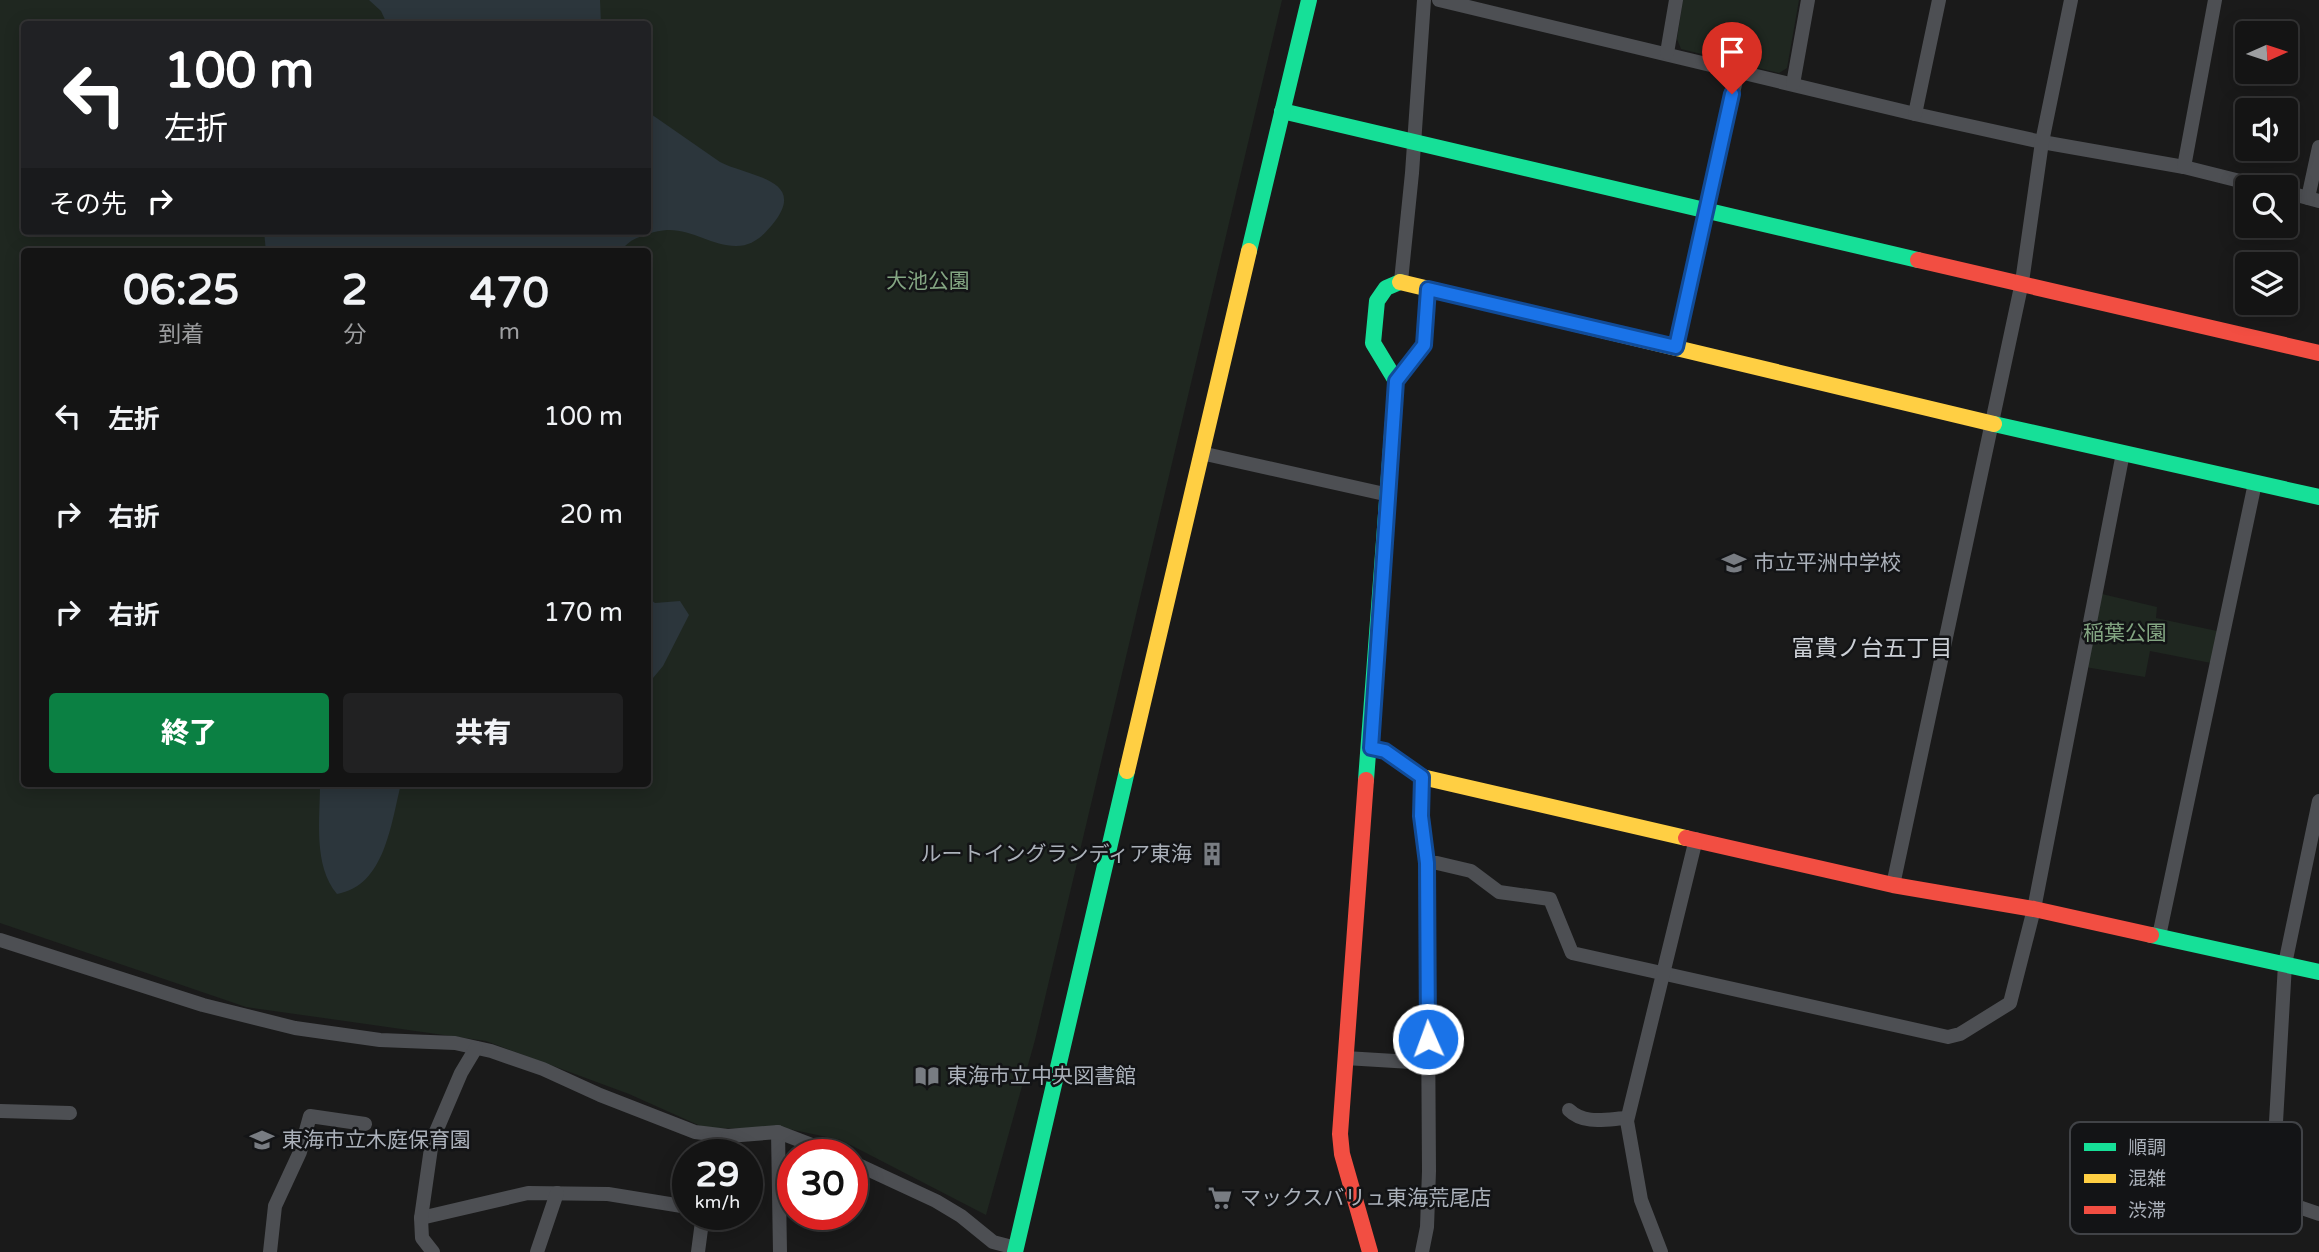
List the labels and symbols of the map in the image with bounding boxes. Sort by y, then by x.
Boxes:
north arrow [2235,21,2298,84]
pin [1702,22,1762,94]
park label: 大池公園 [886,269,970,294]
school or university icon: 市立平洲中学校 [1720,549,1748,577]
place label: 市立平洲中学校 [1754,551,1901,576]
park label: 稲葉公園 [2083,621,2167,646]
district label: 富貴ノ台五丁目 [1792,635,1953,663]
building icon: ルートイングランディア東海 [1198,840,1226,868]
place label: ルートイングランディア東海 [920,842,1192,867]
position arrow [1391,1002,1465,1076]
library icon: 東海市立中央図書館 [913,1062,941,1090]
place label: 東海市立中央図書館 [947,1064,1136,1089]
legend [2070,1122,2302,1234]
school or university icon: 東海市立木庭保育園 [248,1126,276,1154]
place label: 東海市立木庭保育園 [282,1128,471,1153]
text: 順調 [2128,1137,2166,1159]
speed limit sign: 30 [777,1139,868,1230]
text: 混雑 [2128,1168,2166,1190]
supermarket icon: マックスバリュ東海荒尾店 [1206,1184,1234,1212]
place label: マックスバリュ東海荒尾店 [1240,1186,1491,1211]
text: 渋滞 [2128,1200,2166,1222]

